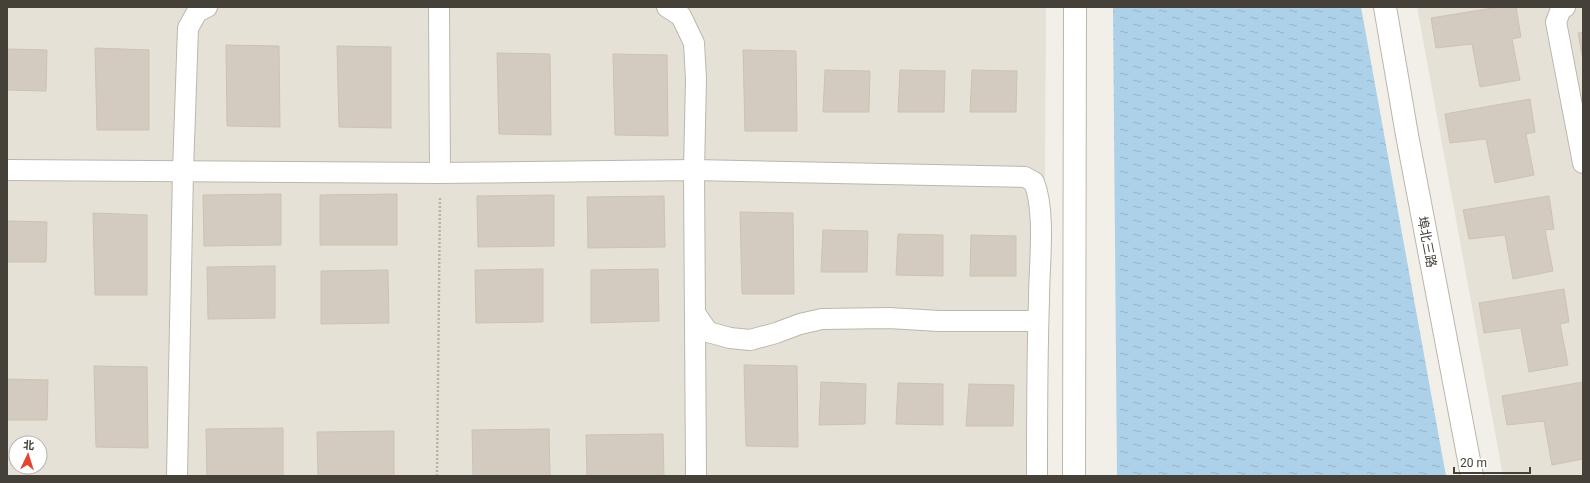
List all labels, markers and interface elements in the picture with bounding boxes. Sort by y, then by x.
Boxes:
street label: 埠北三路 [1415,215,1439,269]
north arrow [8,435,48,475]
text: 北 [23,439,35,452]
scale bar [1454,449,1530,475]
text: 20 m [1460,456,1487,470]

